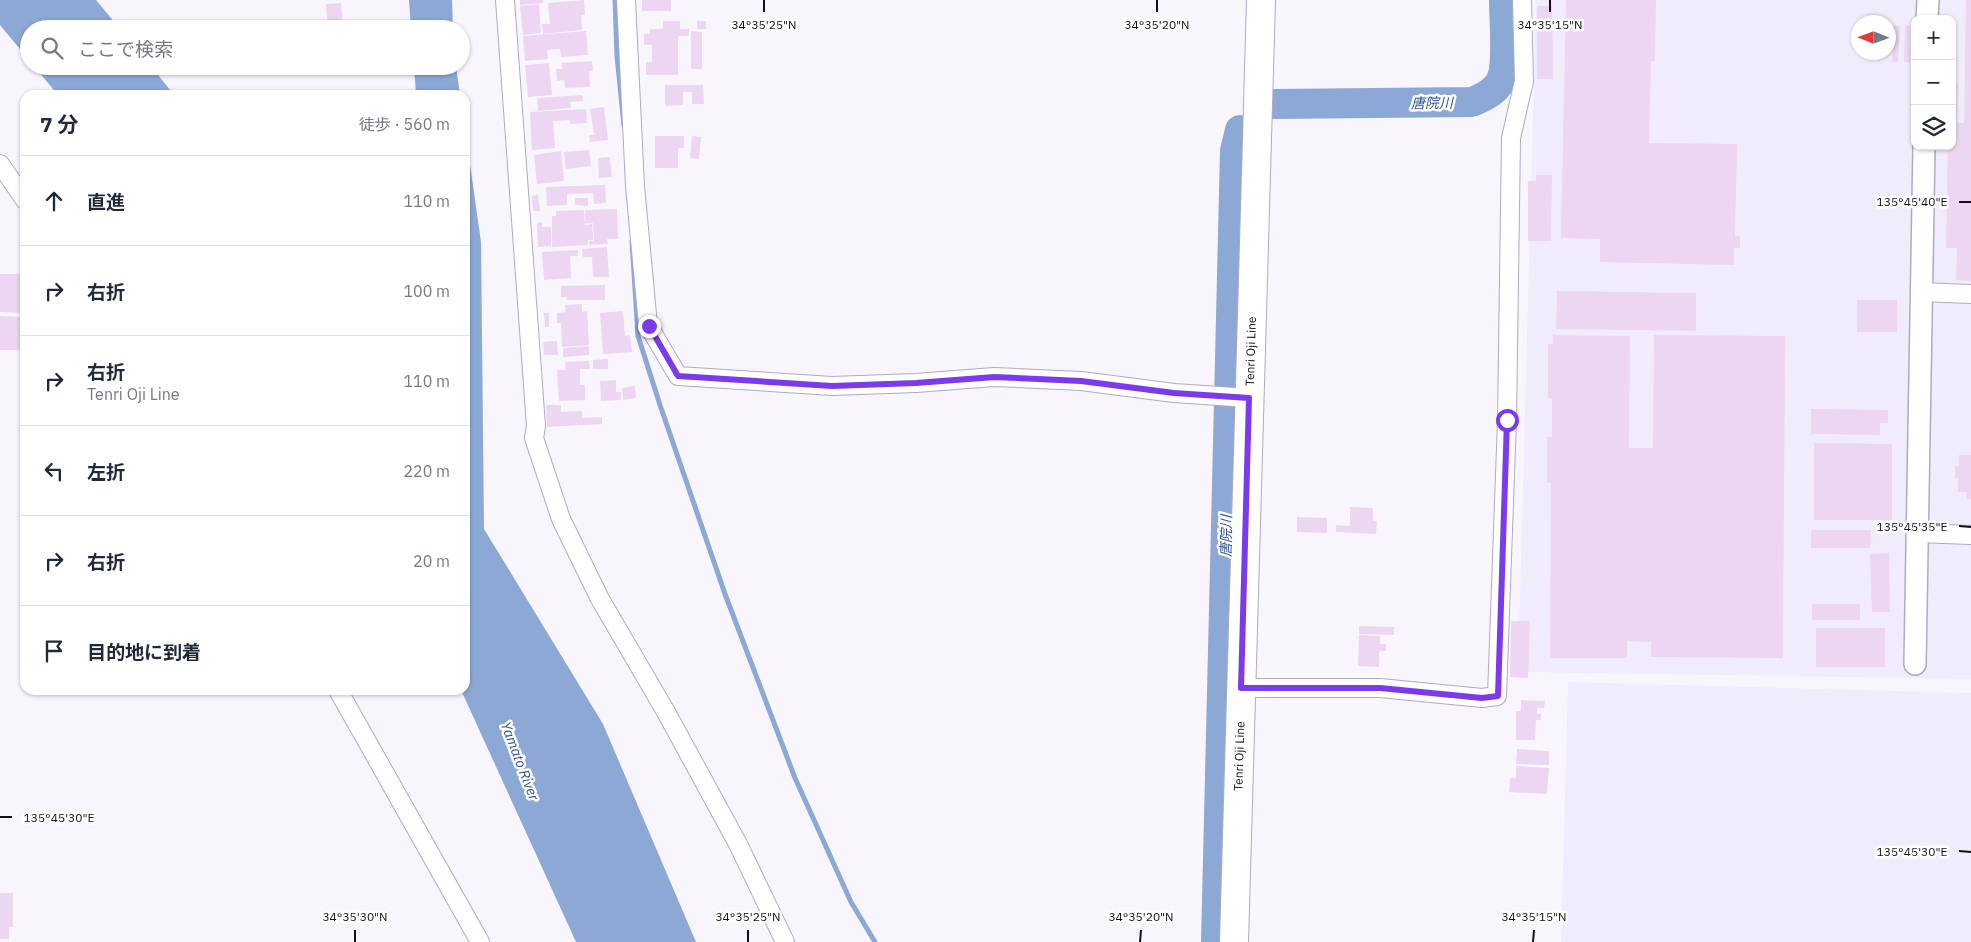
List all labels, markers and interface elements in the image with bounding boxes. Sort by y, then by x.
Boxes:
north arrow [1851,15,1896,60]
map controls [1911,15,1956,150]
button: + [1911,15,1956,60]
text: 34°35'25"N [731,17,797,32]
text: 34°35'20"N [1124,17,1190,32]
text: 34°35'15"N [1517,17,1583,32]
search box [20,20,470,75]
icon: search [38,34,66,62]
text: ここで検索 [78,37,173,61]
button: − [1911,60,1956,105]
water label: 唐院川 [1411,94,1455,112]
button: layers [1911,105,1956,150]
text: 7 分 [40,110,79,138]
text: 徒歩 · 560 m [359,114,450,134]
icon: ahead [40,187,68,215]
text: 直進 [87,190,125,214]
text: 110 m [403,191,450,211]
text: 135°45'40"E [1877,194,1947,209]
icon: right [40,277,68,305]
text: 右折 [87,280,125,304]
text: 100 m [403,281,450,301]
route end [638,315,661,338]
street label: Tenri Oji Line [1242,316,1259,386]
text: 右折 [87,360,125,384]
icon: right [40,367,68,395]
text: 110 m [403,371,450,391]
text: Tenri Oji Line [87,384,180,404]
route start [1496,409,1519,432]
icon: left [40,457,68,485]
text: 左折 [87,460,125,484]
text: 220 m [403,461,450,481]
water label: 唐院川 [1217,513,1235,557]
text: 135°45'35"E [1877,519,1947,534]
icon: right [40,547,68,575]
text: 右折 [87,550,125,574]
text: 20 m [413,551,450,571]
icon: arrive [40,637,68,665]
text: 目的地に到着 [87,640,201,664]
water label: Yamato River [497,719,543,804]
street label: Tenri Oji Line [1230,721,1247,791]
text: 135°45'30"E [24,810,94,825]
text: 135°45'30"E [1877,844,1947,859]
text: 34°35'30"N [322,909,388,924]
text: 34°35'25"N [715,909,781,924]
text: 34°35'20"N [1108,909,1174,924]
text: 34°35'15"N [1501,909,1567,924]

